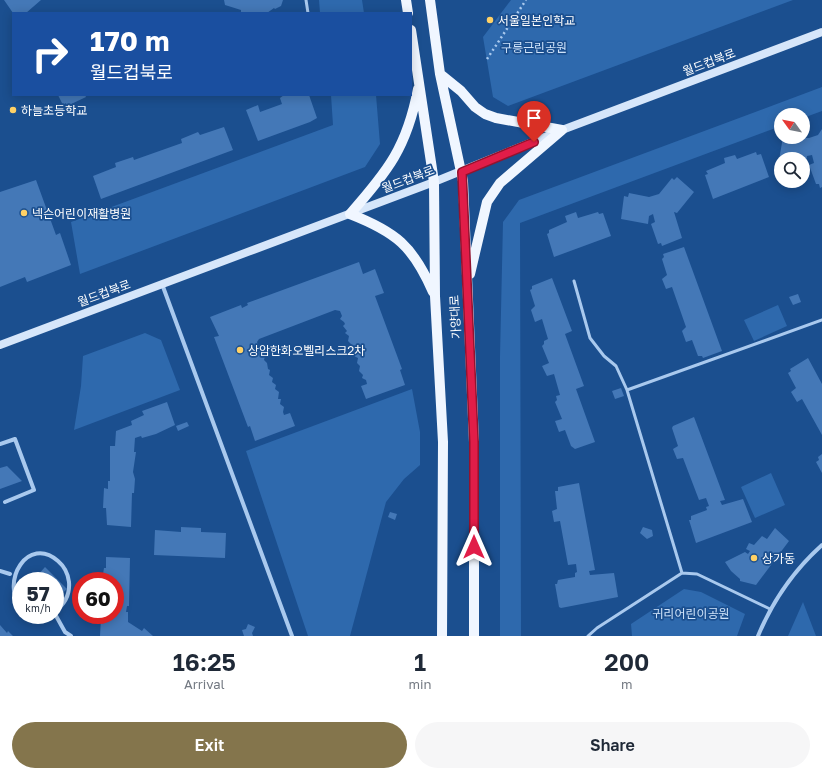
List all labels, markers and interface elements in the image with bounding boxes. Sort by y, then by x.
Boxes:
place label: 서울일본인학교 [498,13,575,28]
marker: 서울일본인학교 [485,15,495,25]
text: 170 m [90,24,169,57]
icon: right [24,28,76,80]
park label: 구릉근린공원 [501,40,567,55]
street label: 월드컵북로 [681,45,737,79]
text: 월드컵북로 [90,61,173,83]
pin [517,101,551,142]
place label: 하늘초등학교 [21,103,87,118]
marker: 하늘초등학교 [8,105,18,115]
icon: arrive [523,107,545,129]
north arrow [774,108,810,144]
map controls [774,108,810,188]
button: search [774,152,810,188]
street label: 월드컵북로 [380,162,436,196]
place label: 넥슨어린이재활병원 [32,206,131,221]
marker: 넥슨어린이재활병원 [19,208,29,218]
street label: 월드컵북로 [75,277,133,309]
street label: 가양대로 [446,295,464,339]
place label: 상암한화오벨리스크2차 [248,343,365,358]
marker: 상암한화오벨리스크2차 [235,345,245,355]
position arrow [453,526,495,568]
place label: 상가동 [762,551,795,566]
marker: 상가동 [749,553,759,563]
speed limit sign: 60 [72,572,124,624]
text: 57 [26,581,50,605]
text: km/h [25,602,51,614]
park label: 귀리어린이공원 [652,606,730,621]
text: 16:25 [173,647,236,676]
text: 1 [414,647,426,676]
text: 200 [604,647,649,676]
text: Arrival [184,676,225,692]
text: min [409,676,432,692]
text: m [621,676,633,692]
button: Exit [12,722,407,768]
button: Share [415,722,810,768]

